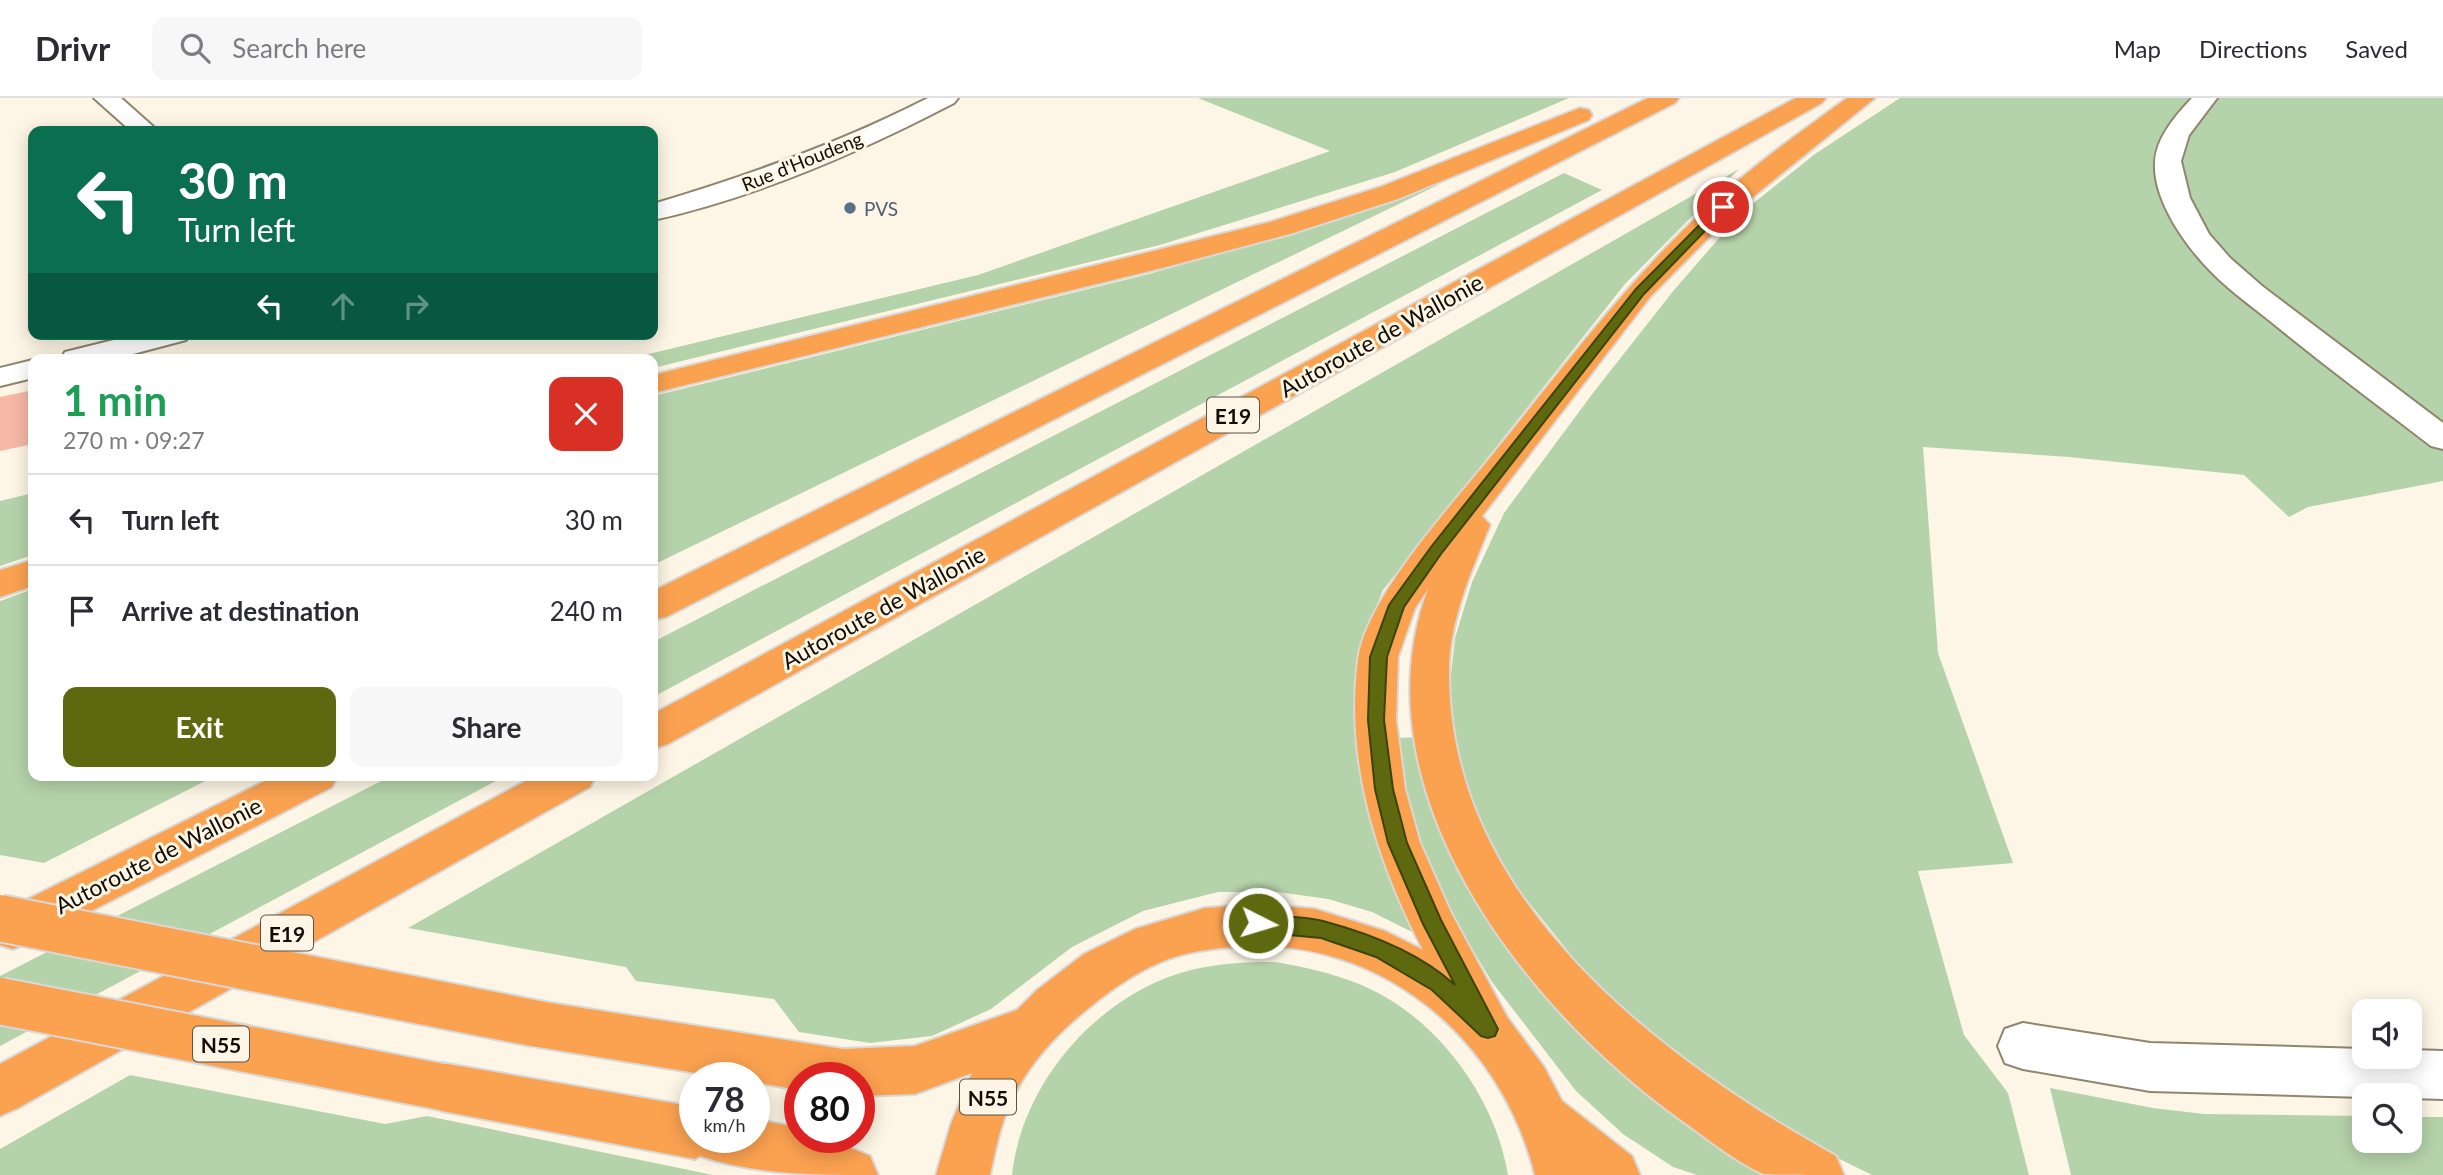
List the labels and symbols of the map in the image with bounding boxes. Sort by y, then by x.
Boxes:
street label: Rue d'Houdeng [738,126,866,196]
pin [1693,177,1753,237]
place label: PVS [864,197,898,220]
marker: PVS [842,200,858,216]
street label: Autoroute de Wallonie [1274,267,1488,403]
road number: E19 [1207,398,1259,432]
street label: Autoroute de Wallonie [776,539,990,675]
street label: Autoroute de Wallonie [50,791,266,919]
position arrow [1221,886,1295,960]
road number: E19 [261,916,313,950]
road number: N55 [193,1026,249,1062]
speed limit sign: 80 [784,1062,875,1153]
road number: N55 [960,1080,1016,1114]

